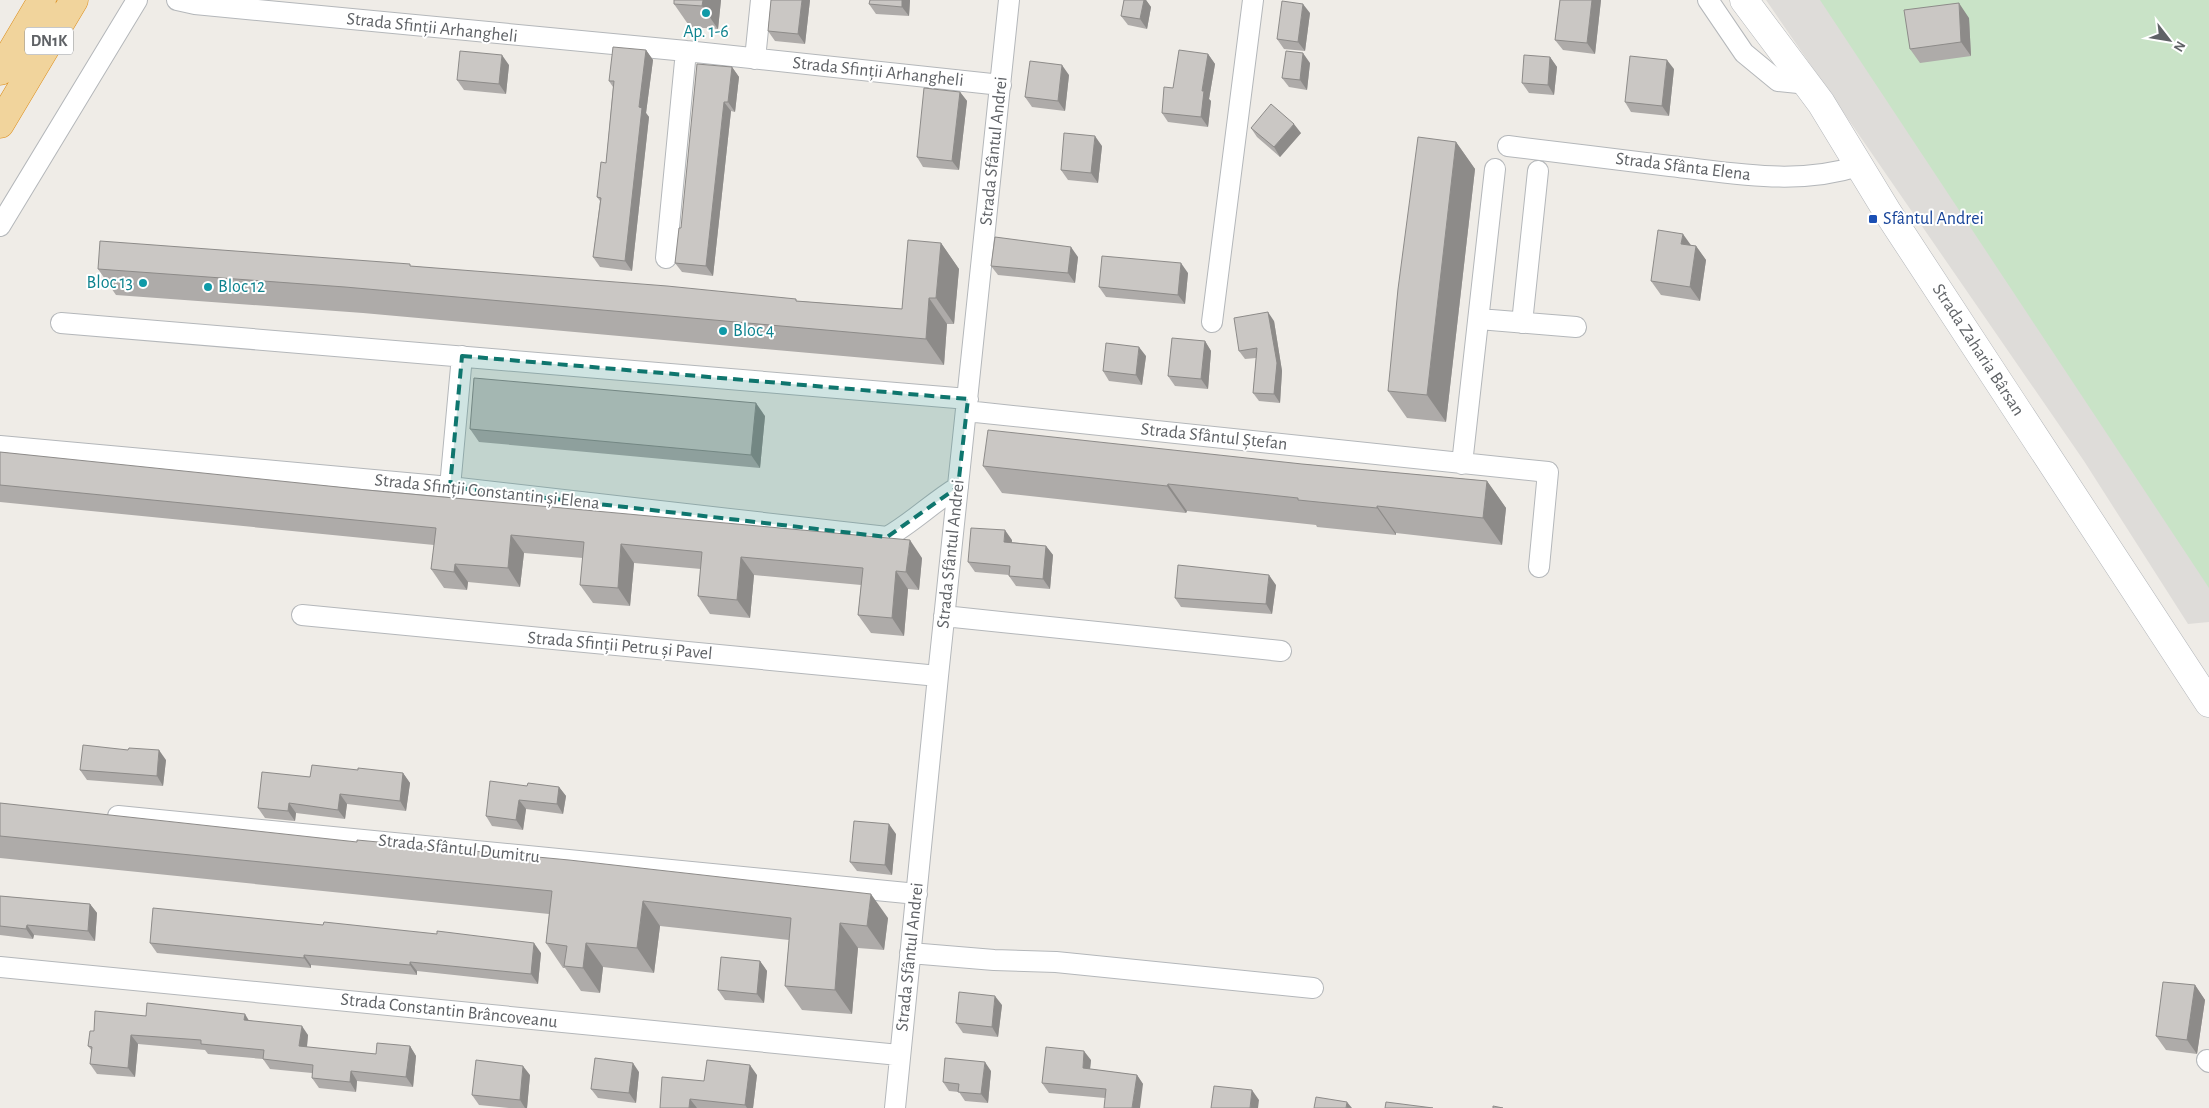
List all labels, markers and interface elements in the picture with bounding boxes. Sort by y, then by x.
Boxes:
marker: Ap. 1-6 [700,7,712,19]
street label: Strada Sfinții Arhangheli [345,10,518,47]
north arrow [2144,15,2194,65]
place label: Ap. 1-6 [683,23,729,41]
road number: DN1K [25,27,73,54]
text: N [2171,38,2188,54]
street label: Strada Sfinții Arhangheli [791,54,964,91]
street label: Strada Sfântul Andrei [977,76,1011,226]
street label: Strada Sfânta Elena [1614,150,1752,184]
place label: Sfântul Andrei [1883,210,1984,228]
marker: Sfântul Andrei [1867,213,1879,225]
place label: Bloc 13 [87,274,133,292]
marker: Bloc 13 [137,277,149,289]
place label: Bloc 12 [218,278,265,296]
marker: Bloc 12 [202,281,214,293]
street label: Strada Zaharia Bârsan [1929,281,2027,419]
place label: Bloc 4 [733,322,775,340]
marker: Bloc 4 [717,325,729,337]
street label: Strada Sfântul Ștefan [1140,420,1288,455]
street label: Strada Sfinții Constantin și Elena [374,471,600,514]
street label: Strada Sfântul Andrei [934,479,968,629]
street label: Strada Sfinții Petru și Pavel [527,629,713,664]
street label: Strada Sfântul Dumitru [377,832,541,866]
street label: Strada Sfântul Andrei [893,882,927,1032]
street label: Strada Constantin Brâncoveanu [340,991,558,1031]

